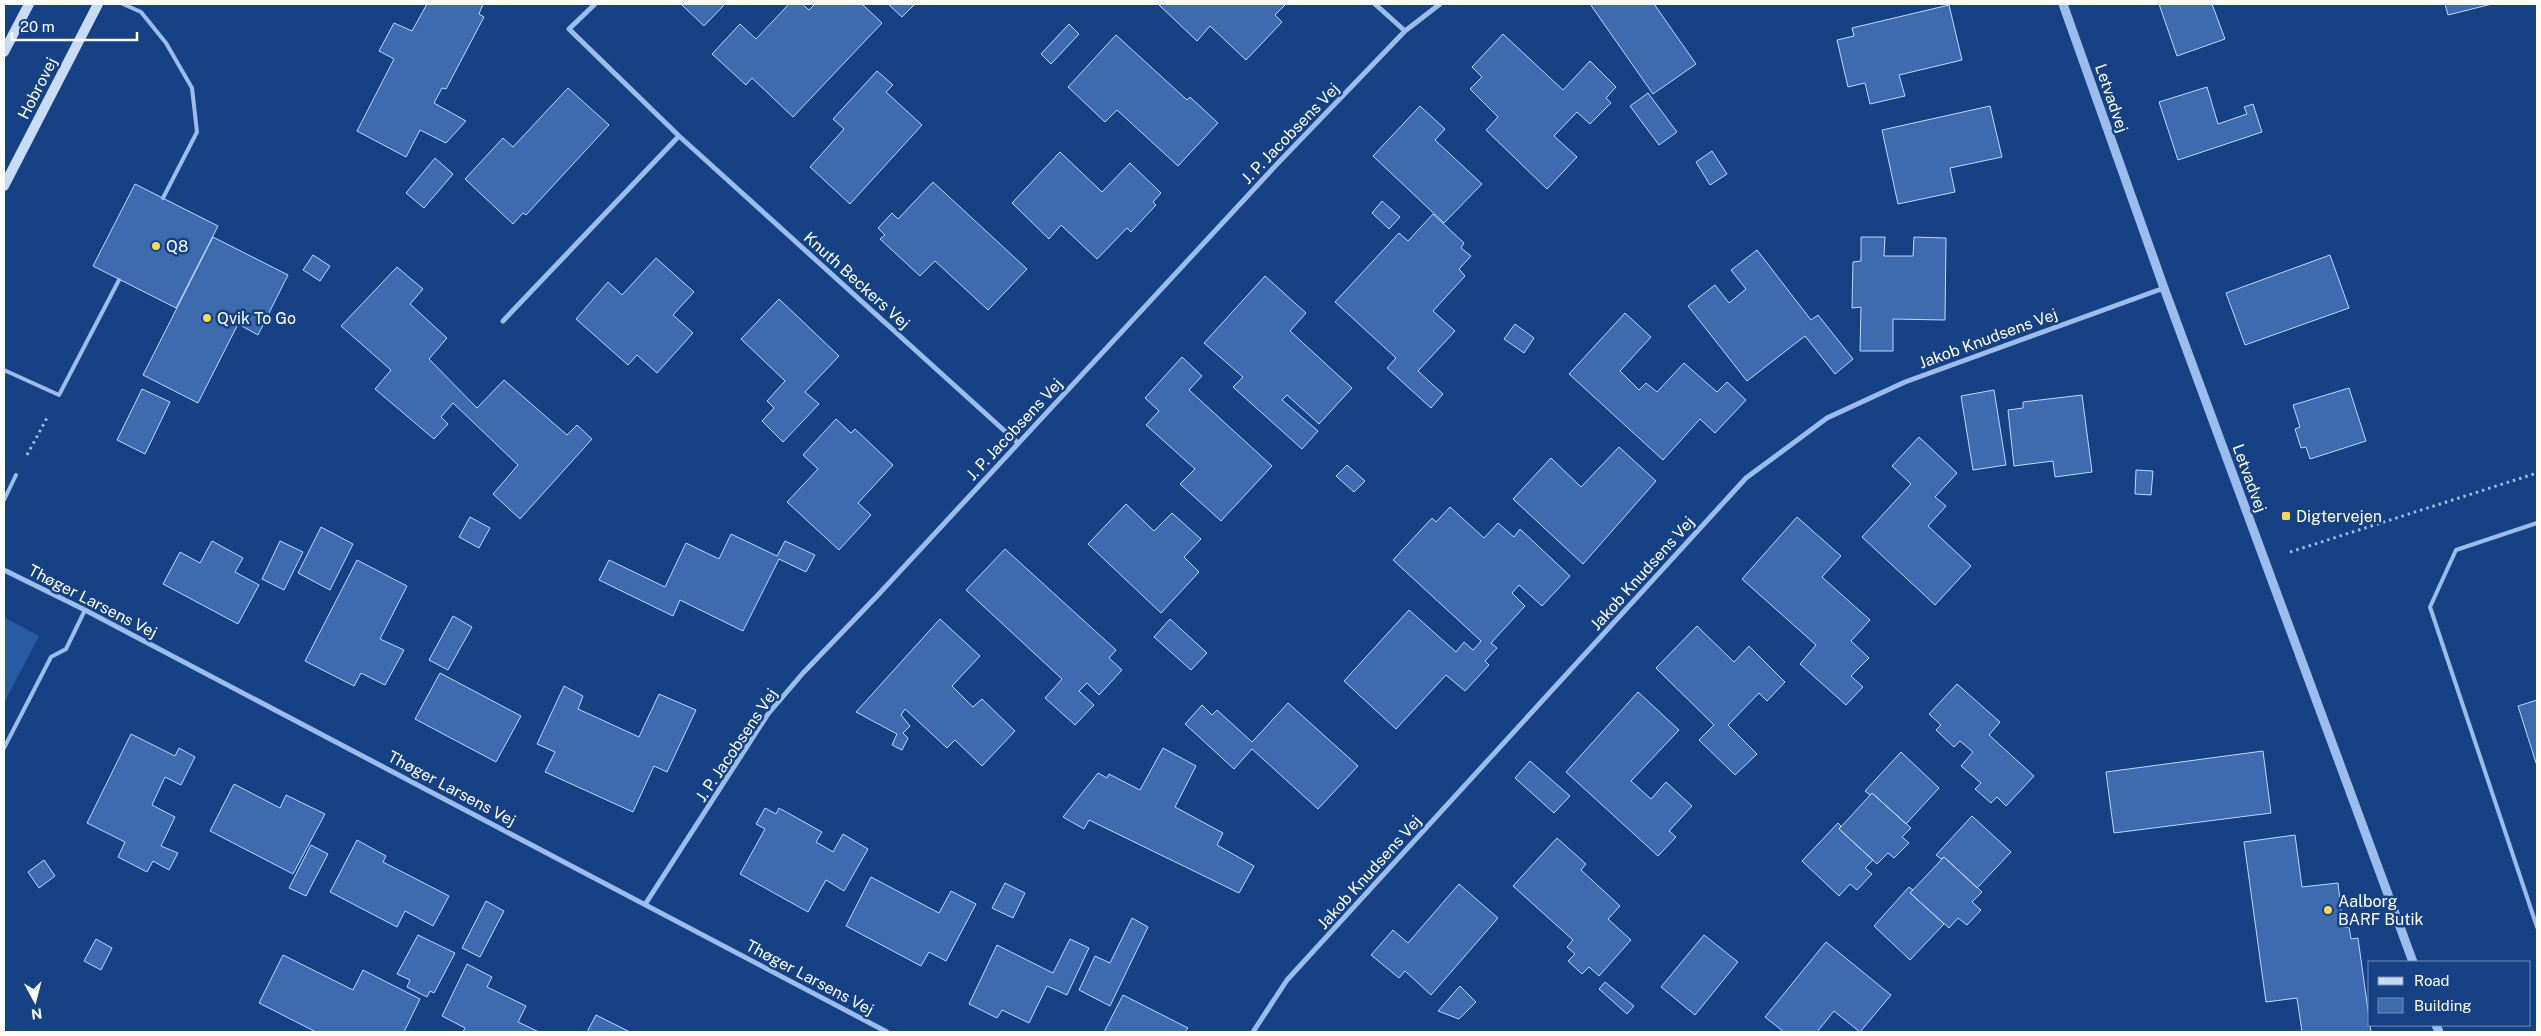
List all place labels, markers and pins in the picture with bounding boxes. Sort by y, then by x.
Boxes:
place label: Q8 [166,237,188,256]
marker: Q8 [150,240,162,252]
place label: Qvik To Go [217,309,296,328]
marker: Qvik To Go [201,312,213,324]
place label: Digtervejen [2296,507,2382,526]
marker: Digtervejen [2280,510,2292,522]
place label: Aalborg BARF Butik [2338,892,2424,929]
marker: Aalborg BARF Butik [2322,904,2334,916]

